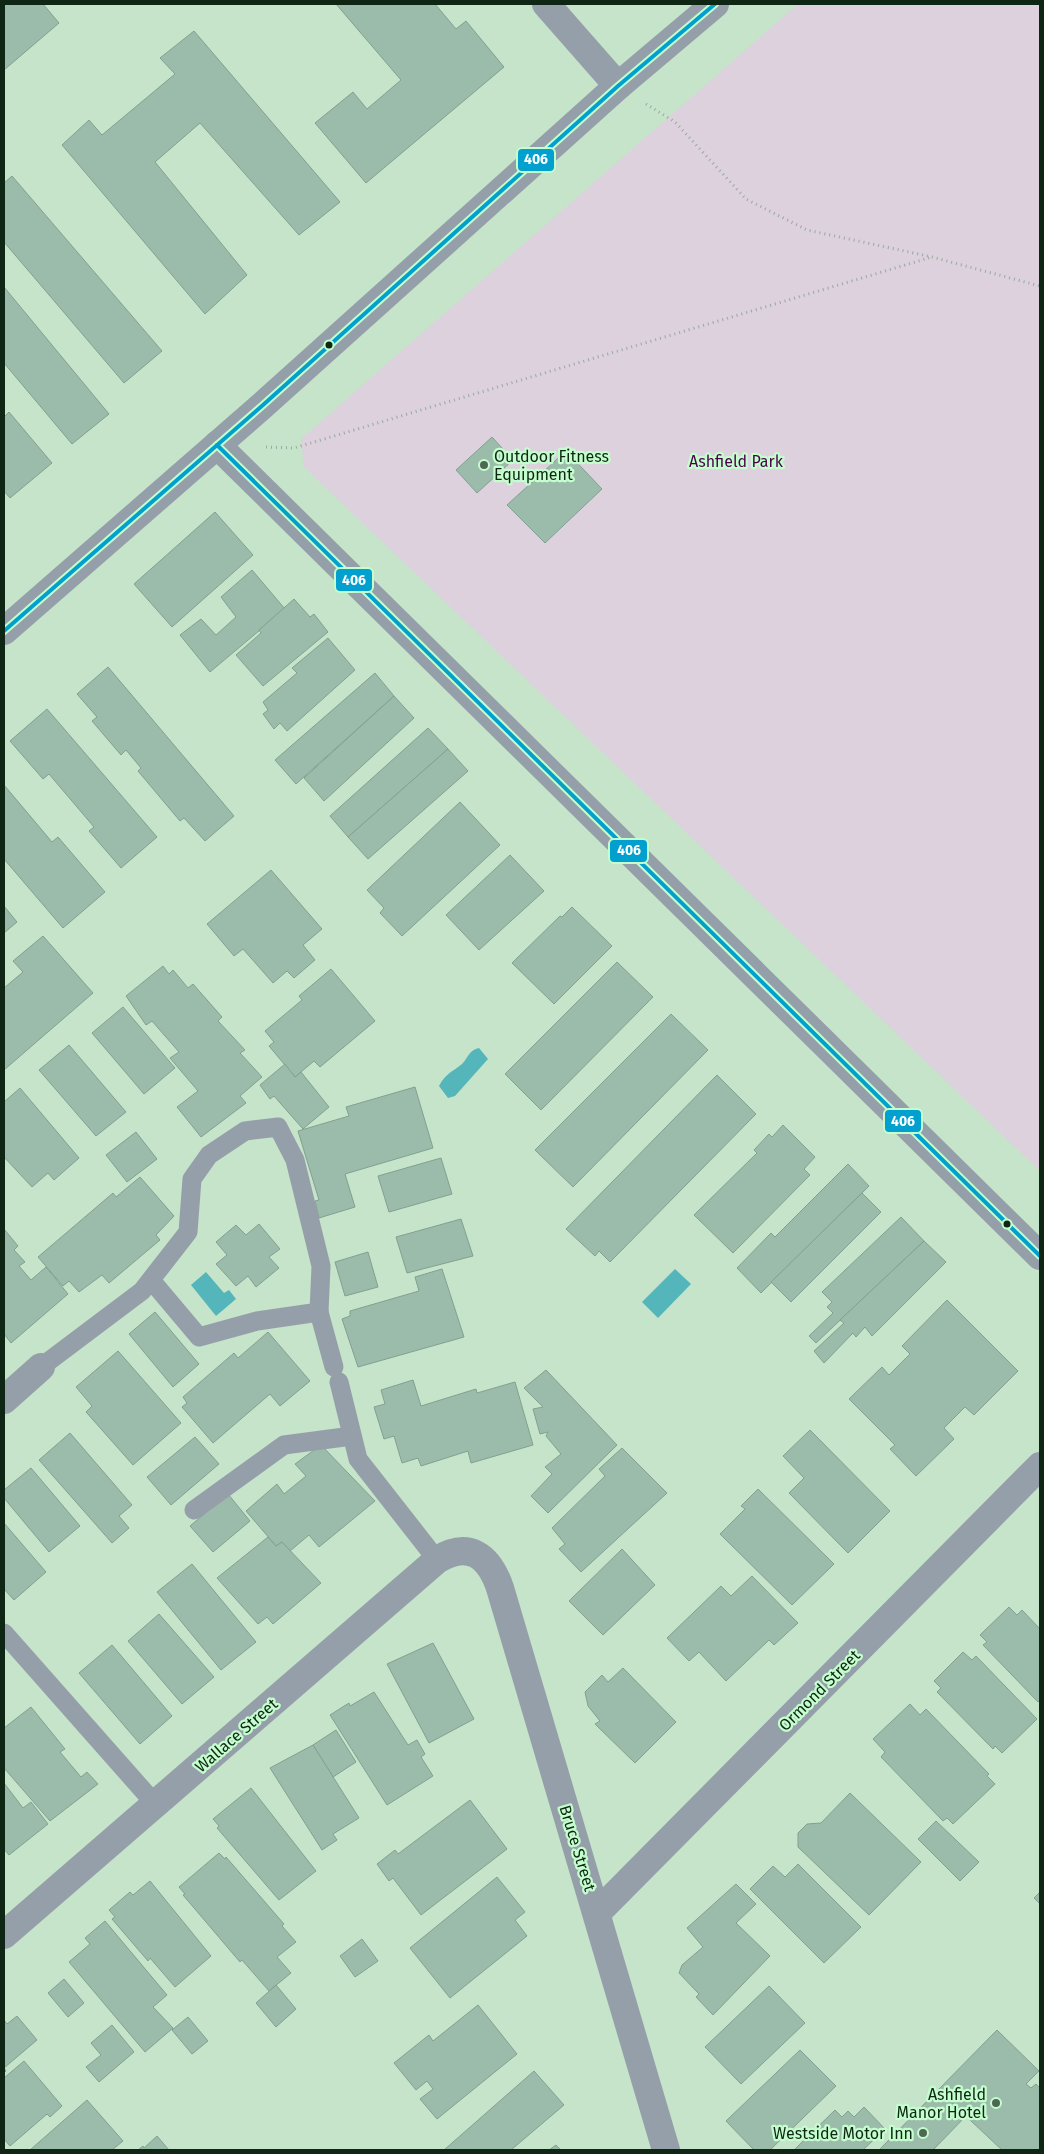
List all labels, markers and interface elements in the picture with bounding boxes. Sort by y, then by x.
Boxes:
line badge: 406 [517,148,555,172]
text: 406 [524,151,548,168]
unlabelled marker [324,340,334,350]
place label: Outdoor Fitness Equipment [494,447,609,484]
park label: Ashfield Park [689,452,784,471]
marker: Outdoor Fitness Equipment [478,459,490,471]
line badge: 406 [335,568,373,592]
text: 406 [342,572,366,589]
line badge: 406 [609,839,648,863]
text: 406 [617,842,641,859]
line badge: 406 [884,1109,922,1133]
text: 406 [891,1113,915,1130]
unlabelled marker [1002,1219,1012,1229]
street label: Ormond Street [775,1646,864,1735]
street label: Wallace Street [191,1694,282,1776]
street label: Bruce Street [555,1803,600,1894]
place label: Ashfield Manor Hotel [897,2085,986,2122]
marker: Ashfield Manor Hotel [990,2097,1002,2109]
place label: Westside Motor Inn [773,2124,913,2143]
marker: Westside Motor Inn [917,2127,929,2139]

